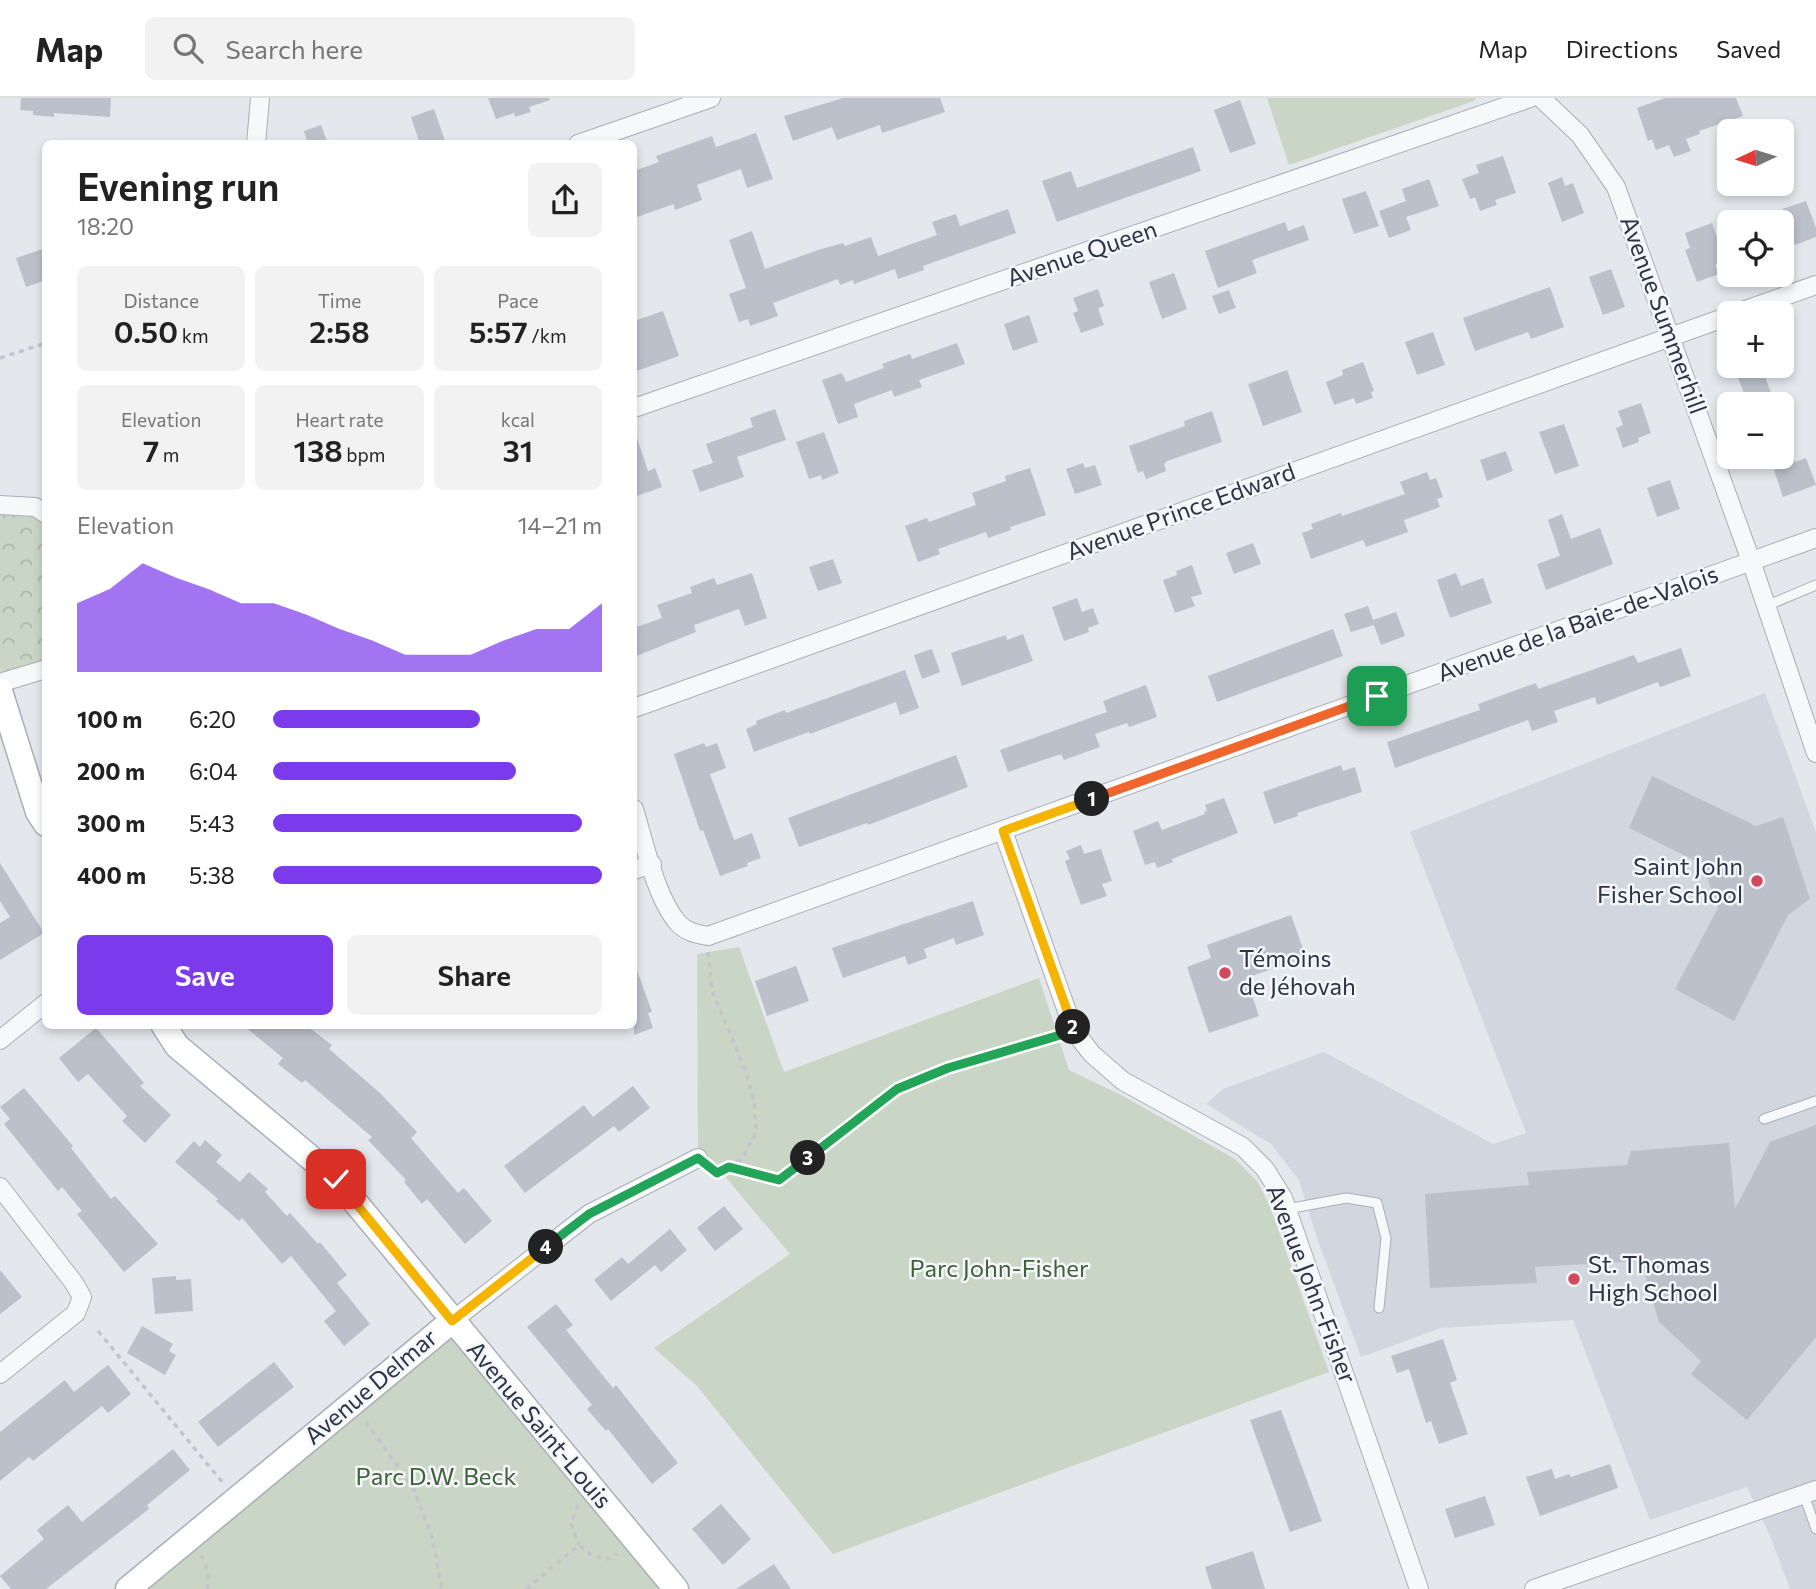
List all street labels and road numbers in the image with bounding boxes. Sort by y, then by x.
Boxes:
street label: Avenue Summerhill [1615,212,1714,417]
street label: Avenue Queen [1003,213,1160,292]
street label: Avenue Prince Edward [1062,456,1299,565]
street label: Avenue de la Baie-de-Valois [1433,558,1722,687]
street label: Avenue John-Fisher [1261,1180,1364,1387]
street label: Avenue Delmar [298,1322,443,1450]
street label: Avenue Saint-Louis [462,1334,619,1514]

